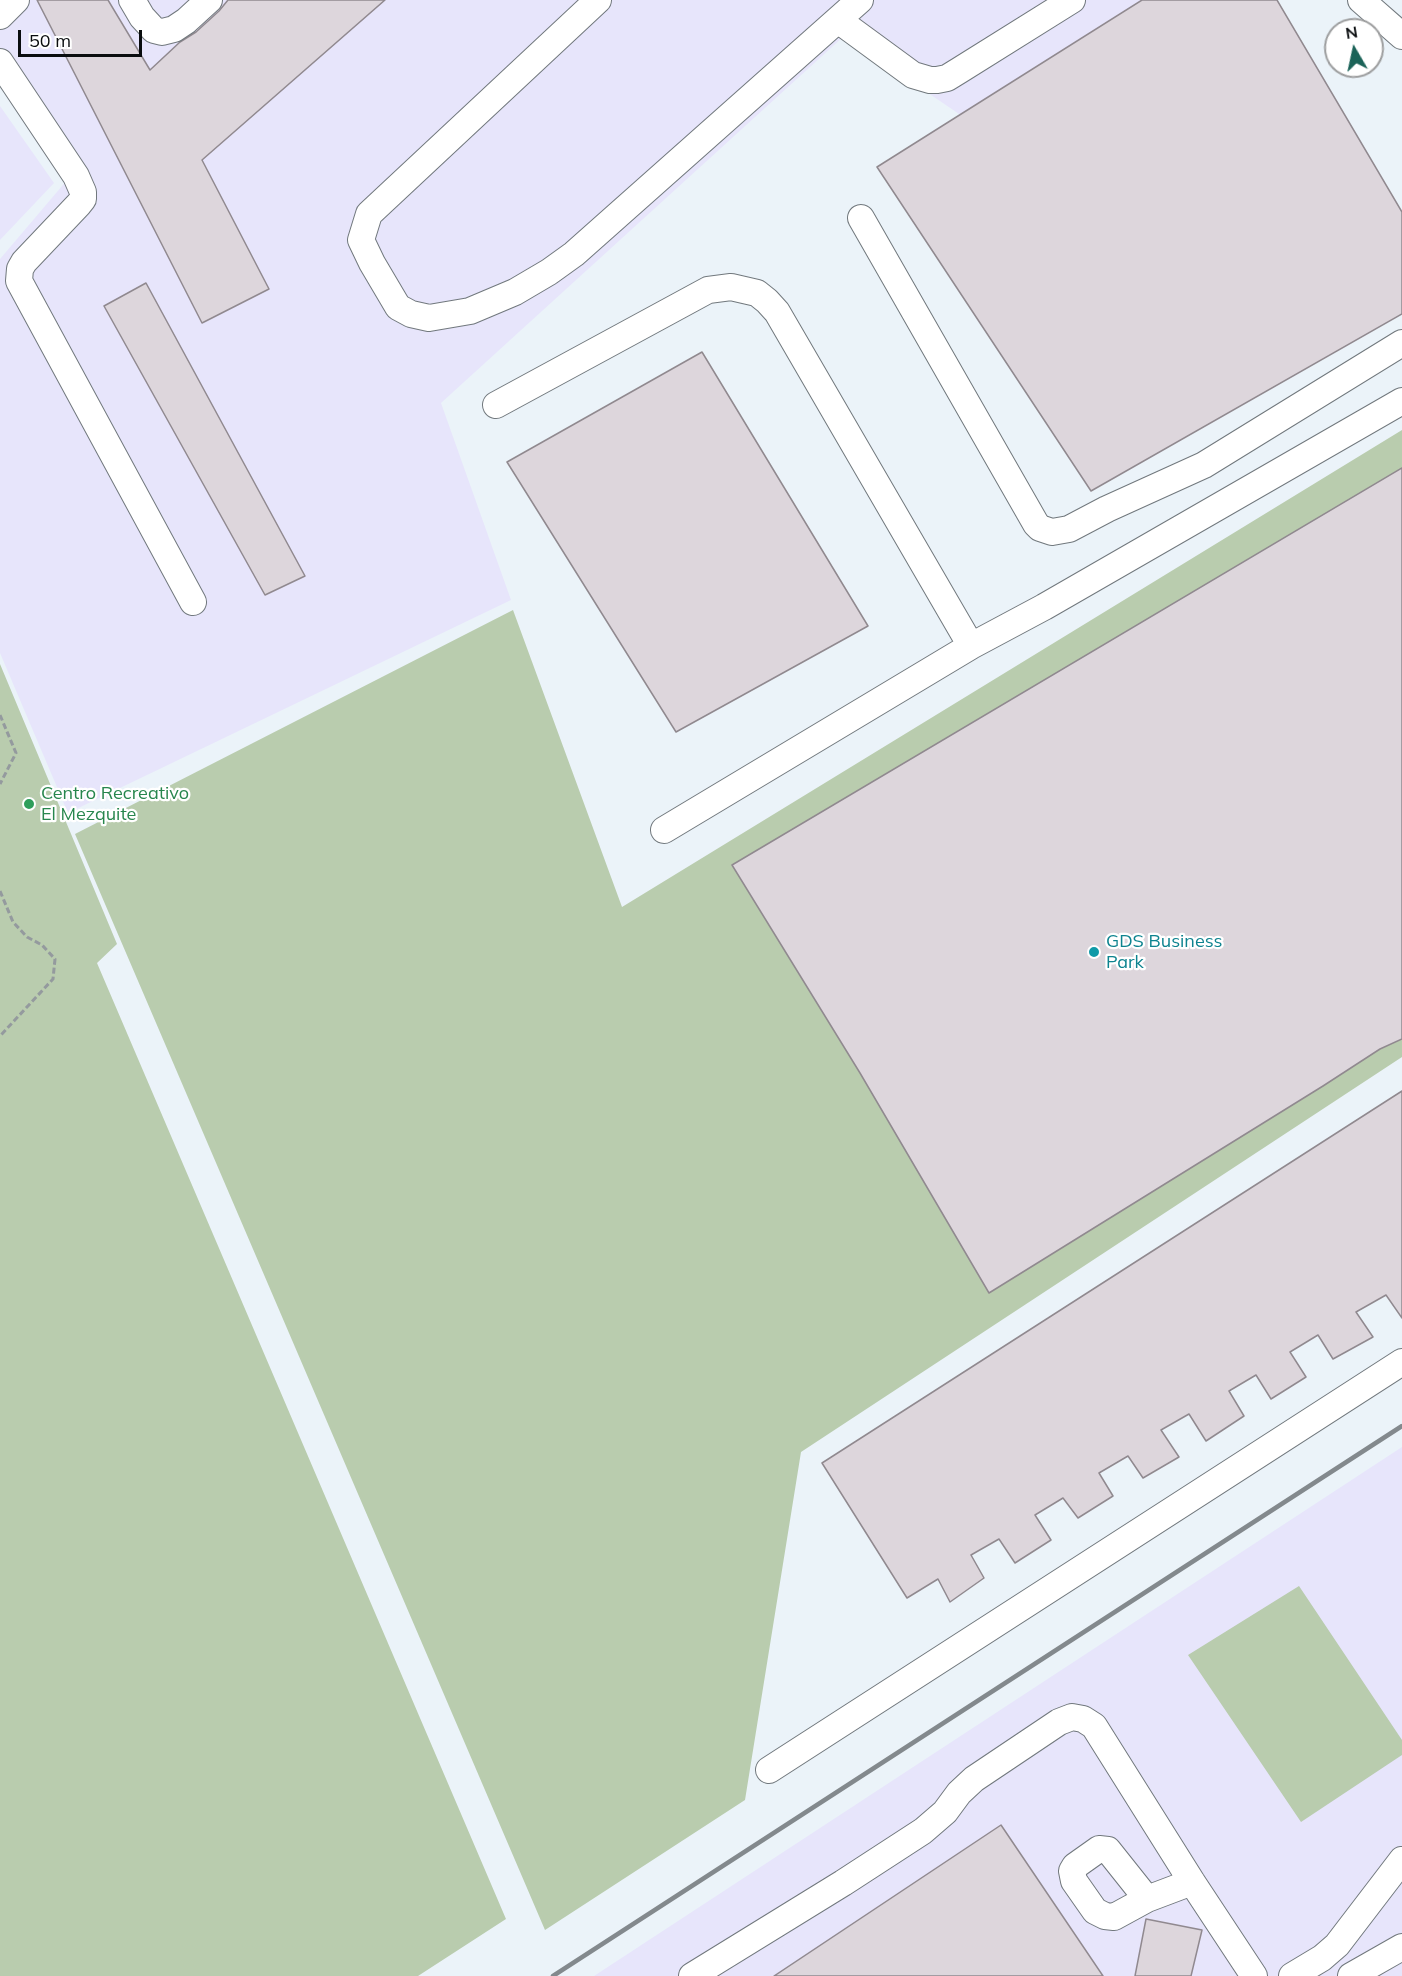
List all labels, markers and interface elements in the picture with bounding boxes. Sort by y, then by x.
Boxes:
scale bar [21,18,146,56]
north arrow [1324,18,1384,78]
text: N [1344,21,1359,43]
text: 50 m [29,29,71,52]
place label: Centro Recreativo El Mezquite [41,783,189,826]
marker: Centro Recreativo El Mezquite [22,797,36,811]
place label: GDS Business Park [1106,931,1223,974]
marker: GDS Business Park [1087,945,1101,959]

